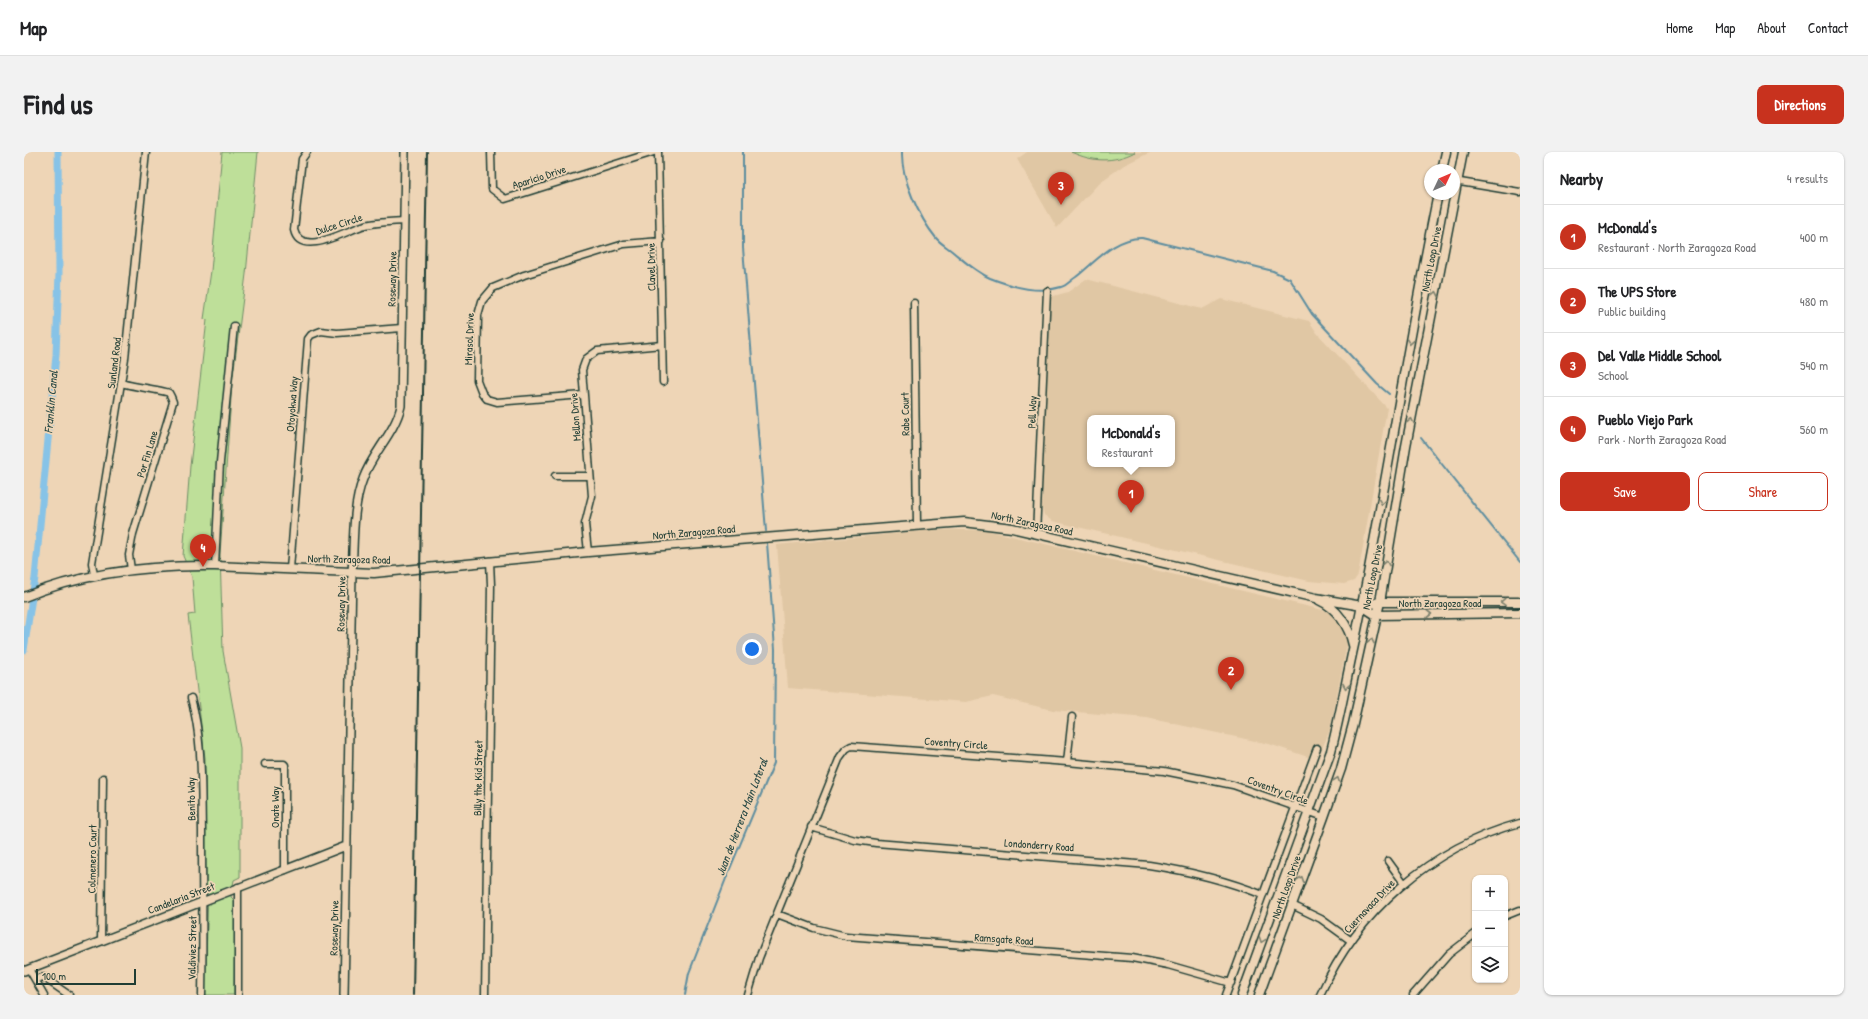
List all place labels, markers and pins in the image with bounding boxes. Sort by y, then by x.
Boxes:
pin: 3 [1048,172,1074,205]
pin: 1 [1118,480,1144,513]
pin: 4 [190,534,216,567]
pin: 2 [1218,657,1244,690]

